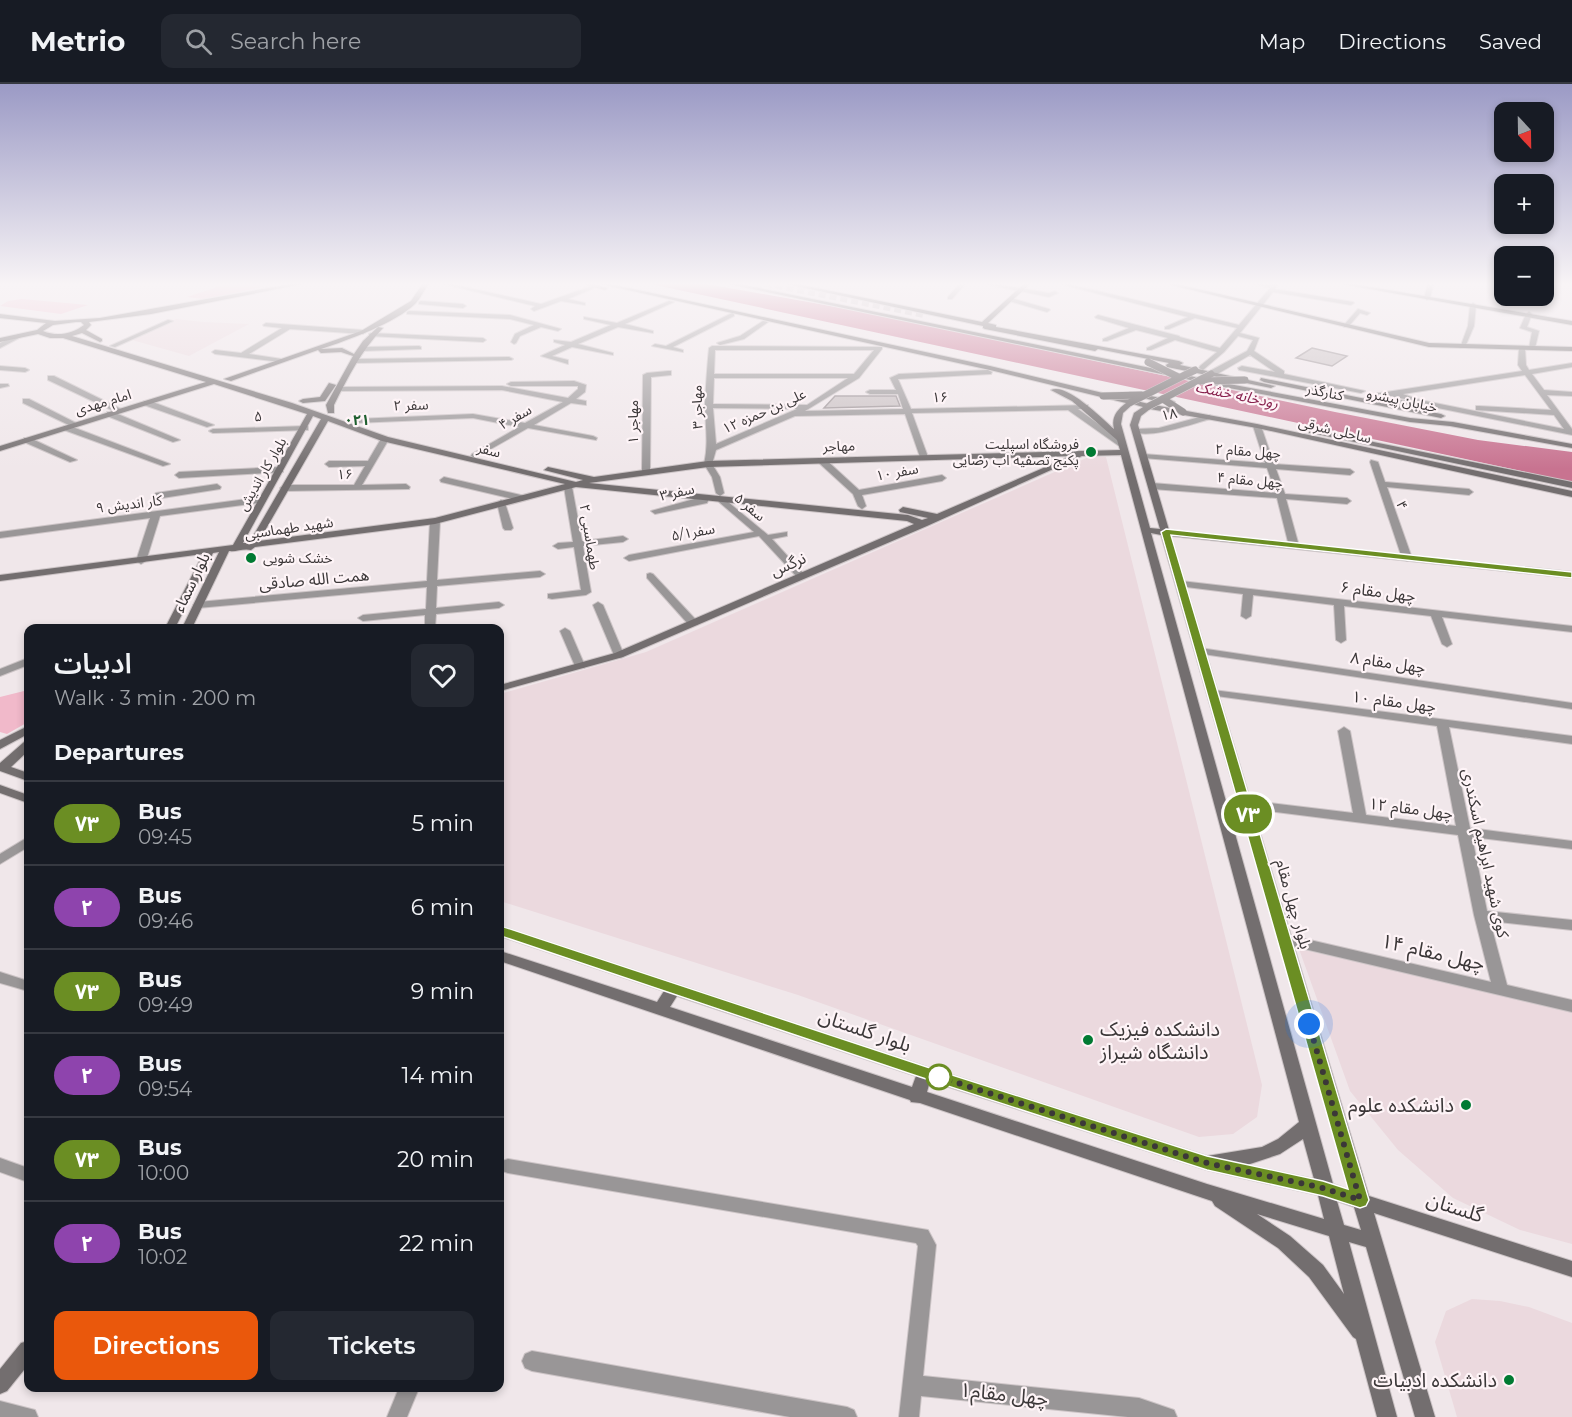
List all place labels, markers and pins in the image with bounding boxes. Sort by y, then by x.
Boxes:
place label: فروشگاه اسپلیت پکیج تصفیه اب رضایی [953,435,1079,471]
marker: فروشگاه اسپلیت پکیج تصفیه اب رضایی [1084,445,1098,459]
place label: خشک شویی [263,549,333,567]
marker: خشک شویی [244,551,258,565]
place label: دانشکده فیزیک دانشگاه شیراز [1099,1017,1220,1064]
marker: دانشکده فیزیک دانشگاه شیراز [1081,1033,1095,1047]
unlabelled marker [926,1064,952,1090]
place label: دانشکده علوم [1348,1093,1454,1120]
marker: دانشکده علوم [1459,1098,1473,1112]
place label: دانشکده ادبیات [1373,1368,1497,1392]
marker: دانشکده ادبیات [1502,1373,1516,1387]

